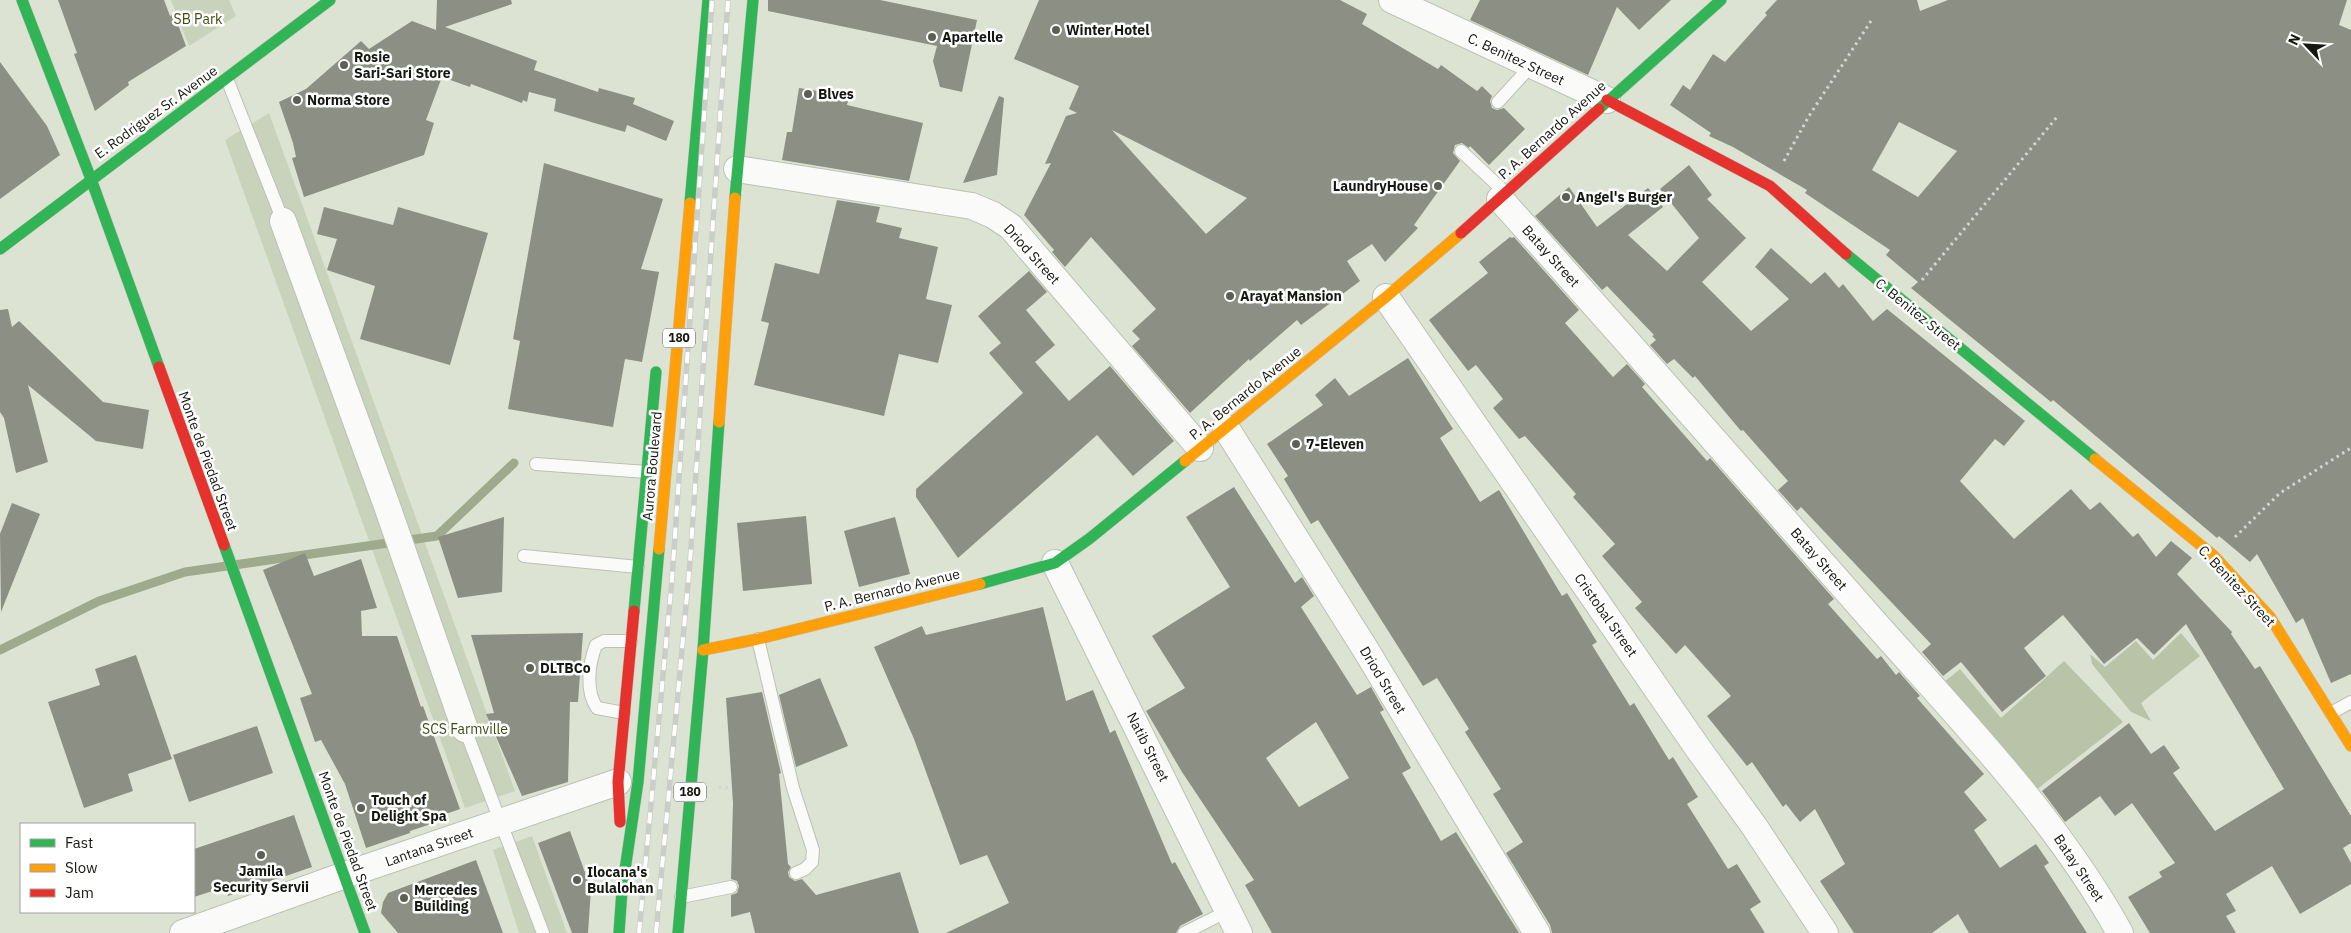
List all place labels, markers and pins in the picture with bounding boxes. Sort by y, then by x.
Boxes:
place label: Winter Hotel [1066,21,1149,39]
marker: Winter Hotel [1050,24,1062,36]
place label: Apartelle [942,28,1003,46]
marker: Apartelle [926,31,938,43]
place label: Rosie Sari-Sari Store [354,48,451,82]
marker: Rosie Sari-Sari Store [338,59,350,71]
place label: Blves [818,85,854,103]
marker: Blves [802,88,814,100]
place label: Norma Store [307,91,390,109]
marker: Norma Store [291,94,303,106]
place label: LaundryHouse [1333,177,1428,195]
marker: LaundryHouse [1432,180,1444,192]
place label: Angel's Burger [1576,188,1672,206]
marker: Angel's Burger [1560,191,1572,203]
place label: Arayat Mansion [1240,287,1342,305]
marker: Arayat Mansion [1224,290,1236,302]
place label: 7-Eleven [1306,435,1364,453]
marker: 7-Eleven [1290,438,1302,450]
place label: DLTBCo [540,659,591,677]
marker: DLTBCo [524,662,536,674]
place label: Touch of Delight Spa [371,791,447,825]
marker: Touch of Delight Spa [355,802,367,814]
marker: Jamila Security Servii [255,849,267,861]
place label: Jamila Security Servii [213,862,309,896]
place label: Ilocana's Bulalohan [587,863,654,897]
marker: Ilocana's Bulalohan [571,874,583,886]
place label: Mercedes Building [414,881,477,915]
marker: Mercedes Building [398,892,410,904]

